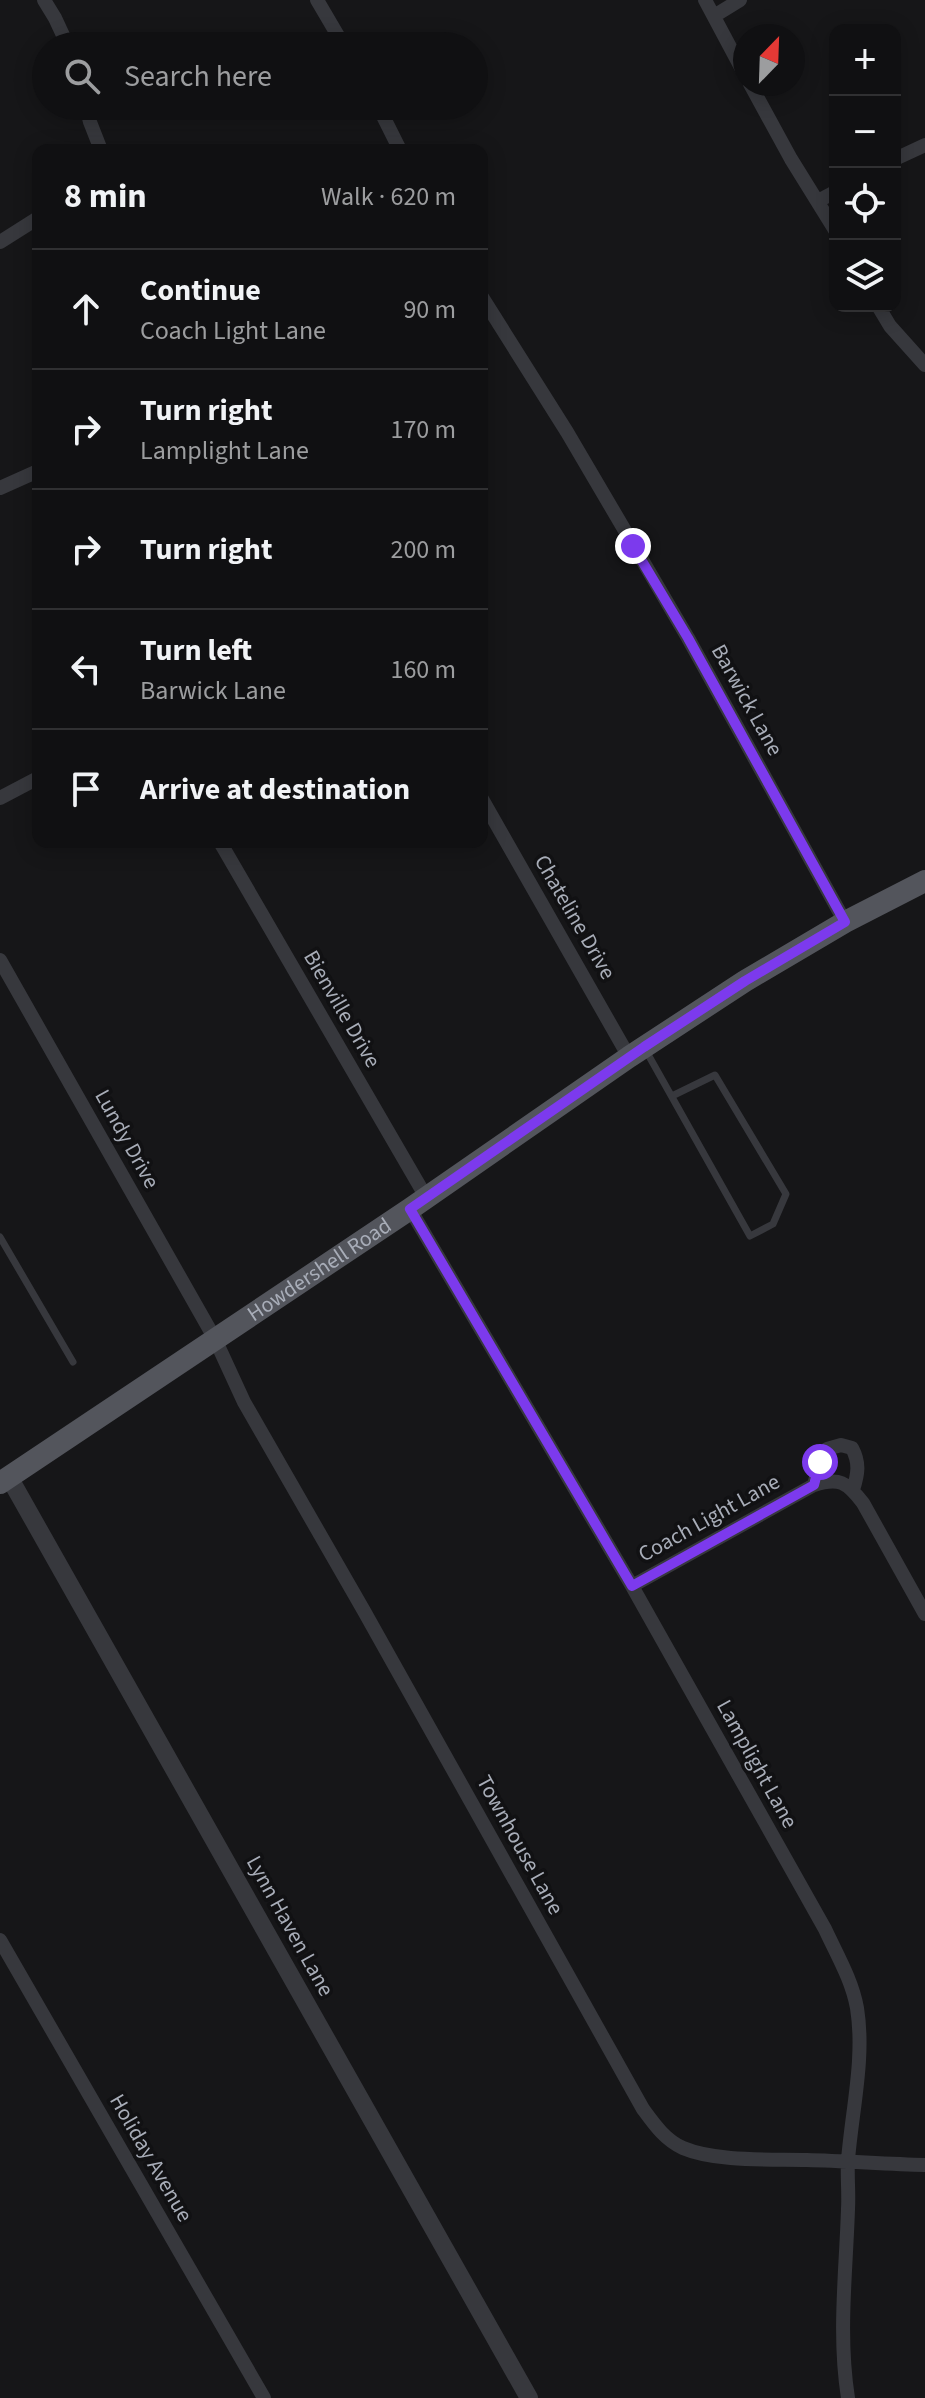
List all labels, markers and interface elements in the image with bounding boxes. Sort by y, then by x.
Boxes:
north arrow [733,24,805,96]
map controls [829,24,901,312]
button: + [829,24,901,96]
search box [32,32,488,120]
icon: search [60,54,104,98]
text: Search here [124,55,272,98]
button: − [829,96,901,168]
button: locate [829,168,901,240]
text: 8 min [64,172,147,221]
text: Walk · 620 m [321,178,456,215]
button: layers [829,240,901,312]
text: Continue [140,269,261,312]
icon: ahead [64,287,108,331]
text: 90 m [403,291,456,328]
text: Coach Light Lane [140,312,326,349]
text: Turn right [140,389,272,432]
icon: right [64,407,108,451]
text: 170 m [390,411,456,448]
text: Lamplight Lane [140,432,309,469]
icon: right [64,527,108,571]
text: Turn right [140,528,272,571]
route end [615,528,651,564]
text: 200 m [390,531,456,568]
text: Turn left [140,629,252,672]
street label: Barwick Lane [703,638,791,762]
icon: left [64,647,108,691]
text: 160 m [390,651,456,688]
text: Barwick Lane [140,672,286,709]
icon: arrive [64,767,108,811]
text: Arrive at destination [140,768,410,811]
street label: Chateline Drive [526,849,624,985]
street label: Bienville Drive [295,944,389,1074]
street label: Lundy Drive [87,1084,167,1195]
street label: Howdershell Road [241,1210,398,1330]
route start [802,1444,838,1480]
street label: Coach Light Lane [632,1466,786,1570]
street label: Lamplight Lane [708,1694,806,1834]
street label: Townhouse Lane [468,1769,572,1921]
street label: Lynn Haven Lane [238,1850,342,2002]
street label: Holiday Avenue [101,2088,201,2228]

